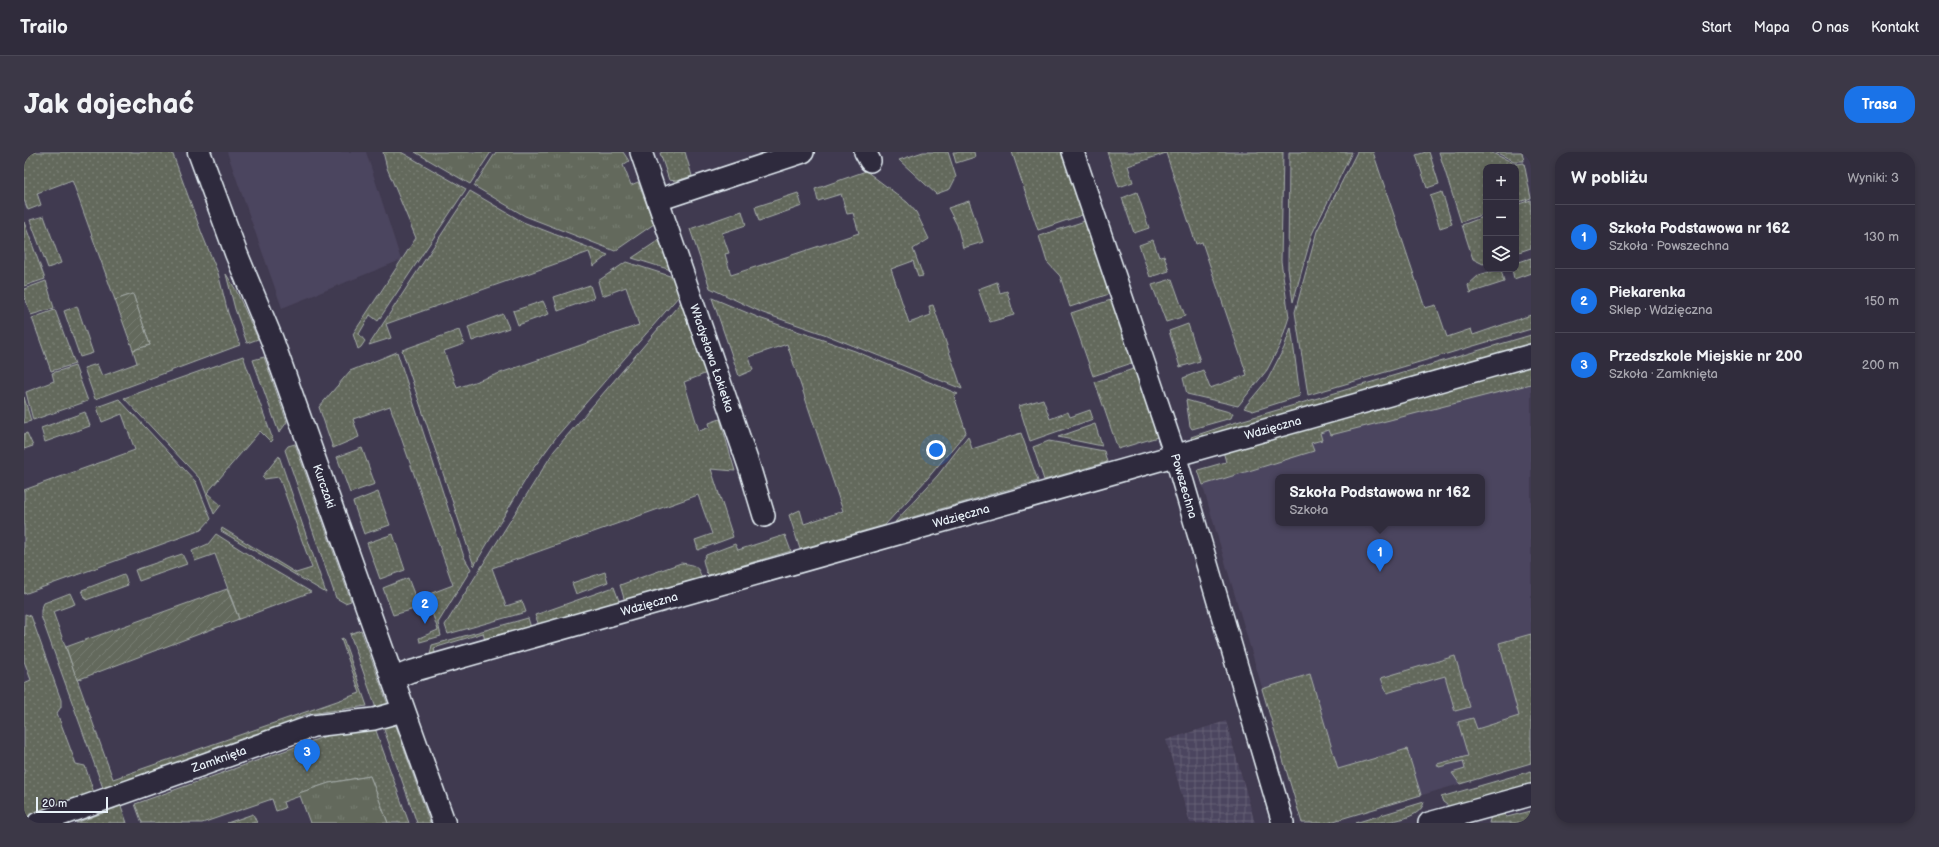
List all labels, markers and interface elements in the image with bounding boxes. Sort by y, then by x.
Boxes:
text: Trailo [20,16,68,39]
text: Start [1702,19,1732,36]
text: Mapa [1754,19,1790,36]
text: O nas [1812,19,1849,36]
text: Kontakt [1871,19,1919,36]
button: Trasa [1844,86,1915,123]
text: Jak dojechać [24,88,194,121]
map controls [1483,164,1519,272]
button: + [1483,164,1519,200]
text: W pobliżu [1571,168,1648,188]
text: Wyniki: 3 [1847,170,1899,186]
button: − [1483,200,1519,236]
text: Szkoła Podstawowa nr 162 [1609,219,1790,238]
text: 1 [1581,229,1587,245]
text: 130 m [1864,229,1899,245]
button: layers [1483,236,1519,272]
text: Szkoła · Powszechna [1609,238,1729,254]
text: Piekarenka [1609,283,1686,302]
text: 2 [1580,293,1588,309]
text: 150 m [1865,293,1899,309]
street label: Władysława Łokietka [686,302,738,414]
text: Sklep · Wdzięczna [1609,302,1713,318]
text: Przedszkole Miejskie nr 200 [1609,347,1803,366]
text: 3 [1580,357,1588,373]
text: 200 m [1862,357,1899,373]
text: Szkoła · Zamknięta [1609,366,1718,382]
street label: Wdzięczna [1243,413,1303,443]
your location [926,440,946,460]
street label: Powszechna [1167,452,1201,521]
street label: Kurczaki [309,462,339,511]
popup [1275,474,1485,526]
text: Szkoła Podstawowa nr 162 [1289,483,1471,502]
street label: Wdzięczna [931,501,991,531]
text: Szkoła [1289,502,1328,518]
pin: 1 [1367,539,1393,572]
street label: Wdzięczna [619,589,680,619]
pin: 2 [412,591,438,624]
pin: 3 [294,739,320,772]
street label: Zamknięta [189,743,249,776]
scale bar [36,795,108,814]
text: 20 m [42,797,67,810]

